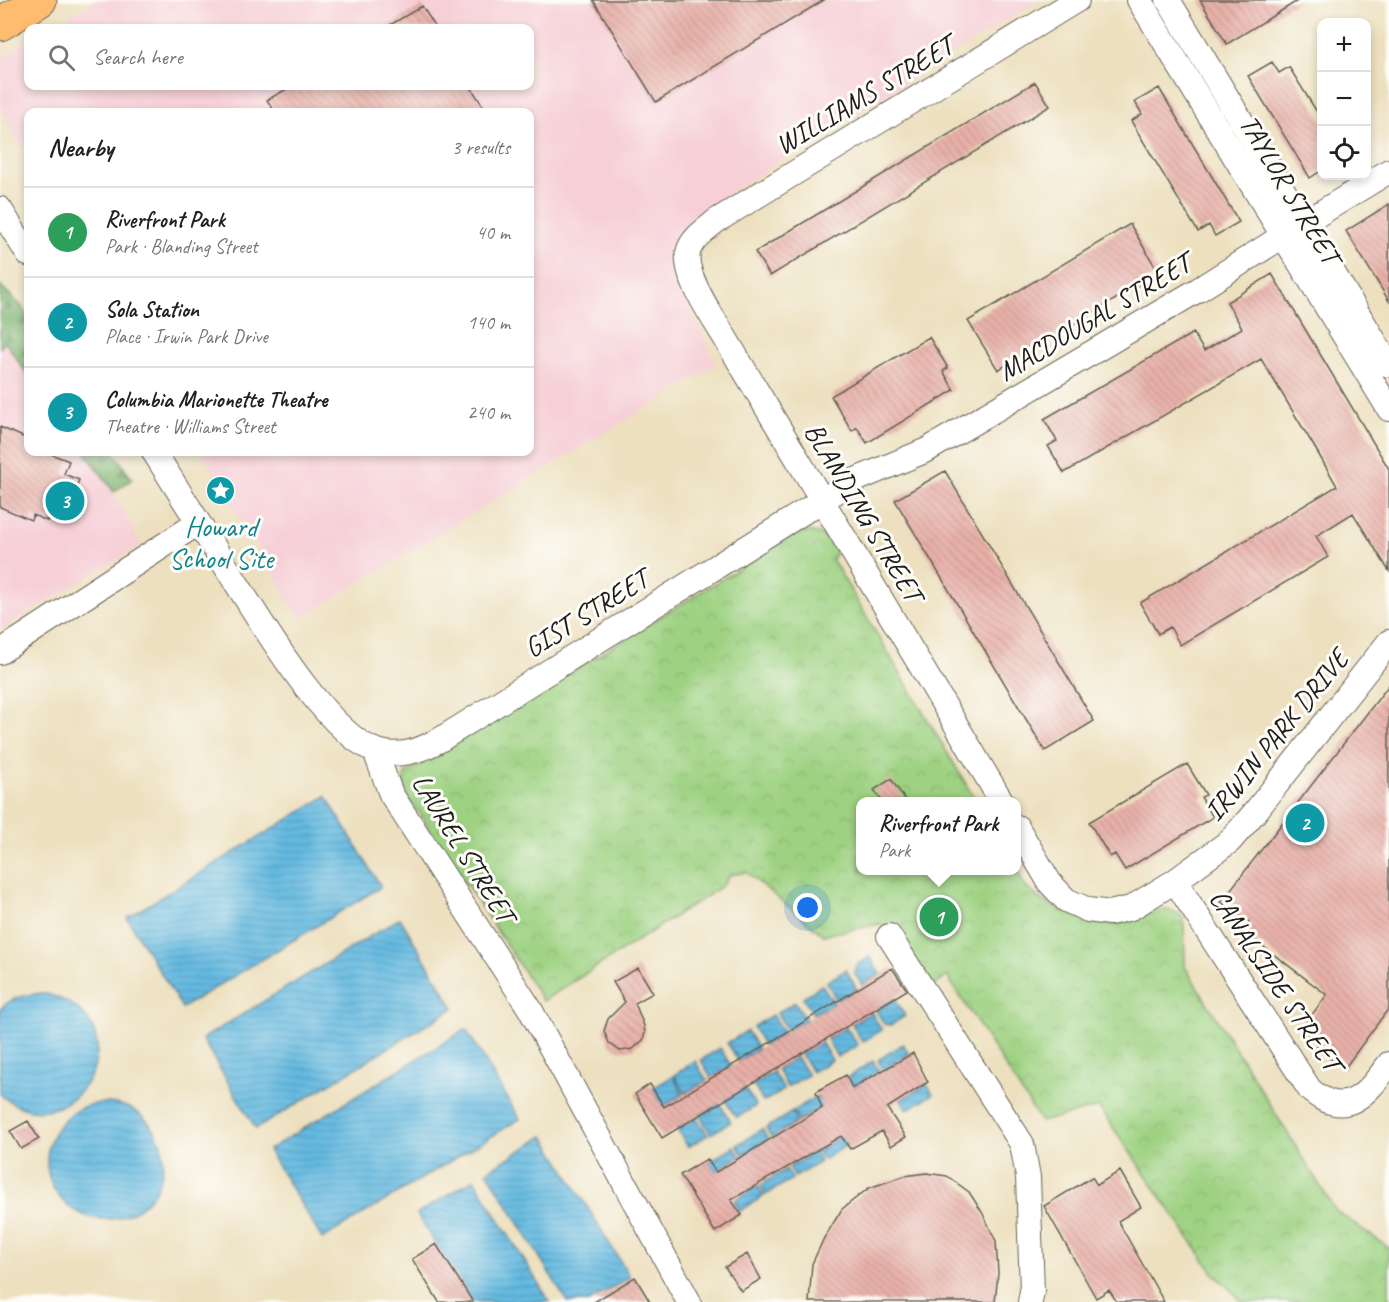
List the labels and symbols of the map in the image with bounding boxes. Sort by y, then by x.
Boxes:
street label: WILLIAMS STREET [768,24,966,162]
street label: TAYLOR STREET [1232,108,1352,276]
street label: MACDOUGAL STREET [991,242,1203,388]
street label: BLANDING STREET [797,416,934,613]
place icon: Howard School Site [205,475,237,507]
pin: 3 [46,478,84,524]
place label: Howard School Site [169,509,275,576]
street label: GIST STREET [517,558,660,665]
street label: IRWIN PARK DRIVE [1196,640,1358,828]
street label: LAUREL STREET [404,767,527,934]
pin: 2 [1286,800,1324,846]
street label: CANALSIDE STREET [1202,882,1354,1084]
your location [793,893,822,922]
pin: 1 [920,894,958,940]

